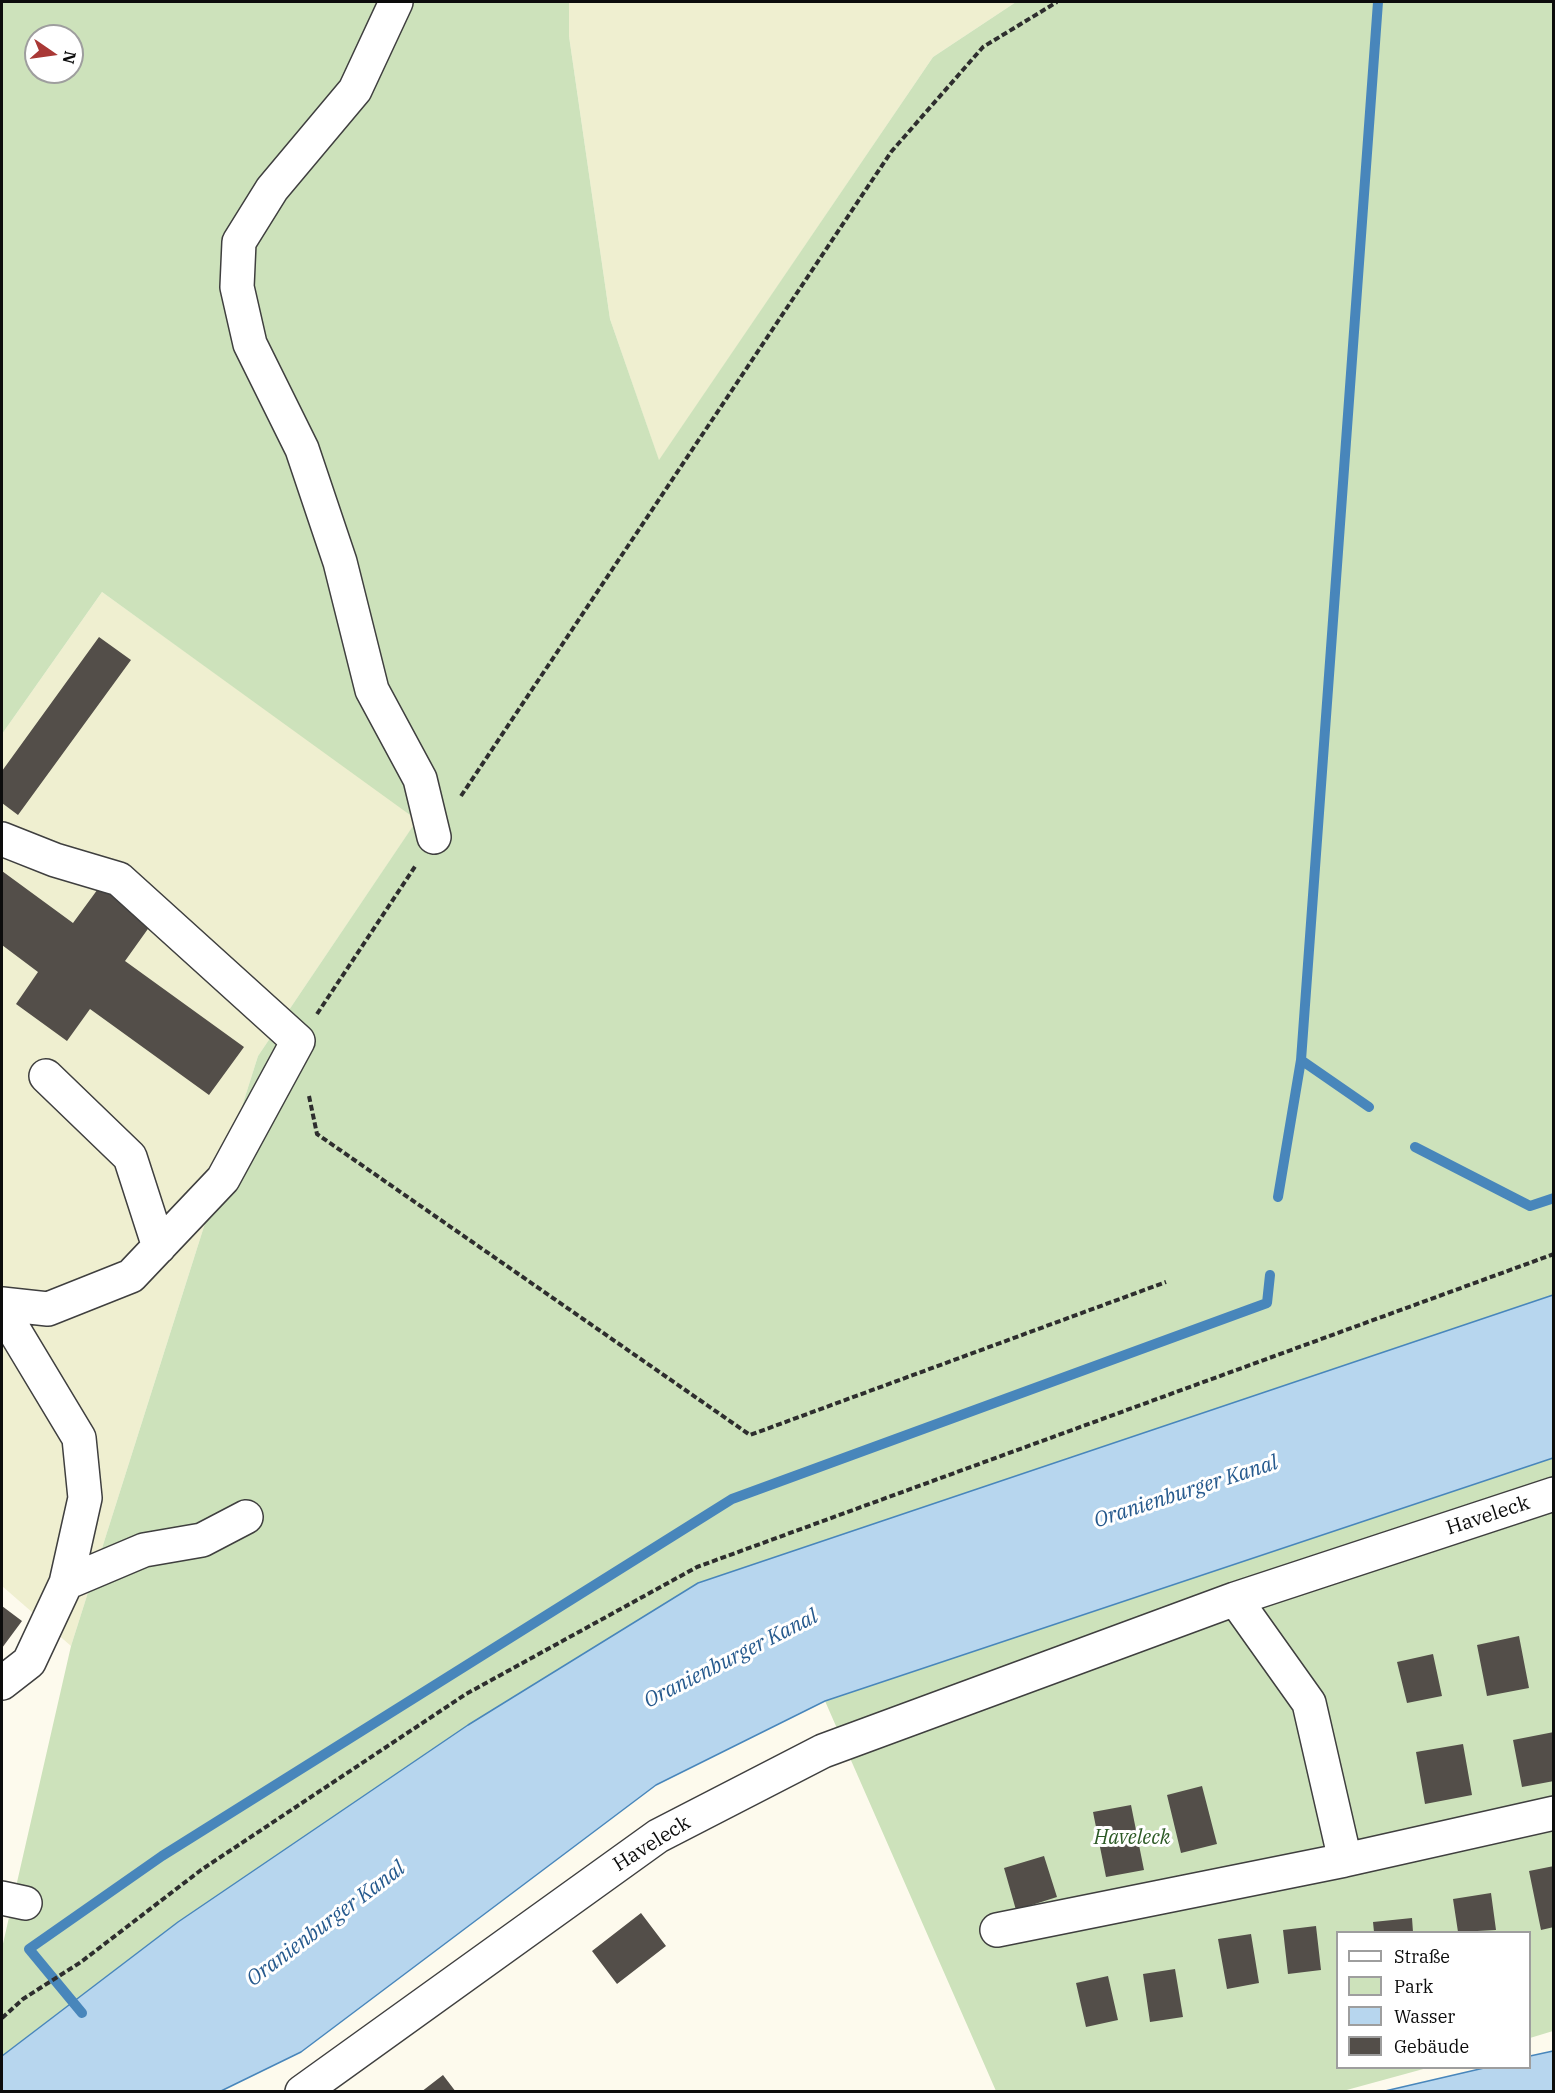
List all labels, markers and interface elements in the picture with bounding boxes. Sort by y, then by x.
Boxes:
north arrow [24,24,84,84]
text: N [58,49,81,66]
water label: Oranienburger Kanal [1091,1450,1281,1534]
street label: Haveleck [1443,1491,1533,1541]
water label: Oranienburger Kanal [640,1604,822,1714]
street label: Haveleck [609,1811,695,1877]
park label: Haveleck [1094,1826,1170,1850]
water label: Oranienburger Kanal [242,1856,410,1992]
legend [1336,1931,1531,2069]
text: Straße [1394,1945,1450,1968]
text: Park [1394,1975,1433,1998]
text: Wasser [1394,2005,1455,2028]
text: Gebäude [1394,2035,1469,2058]

